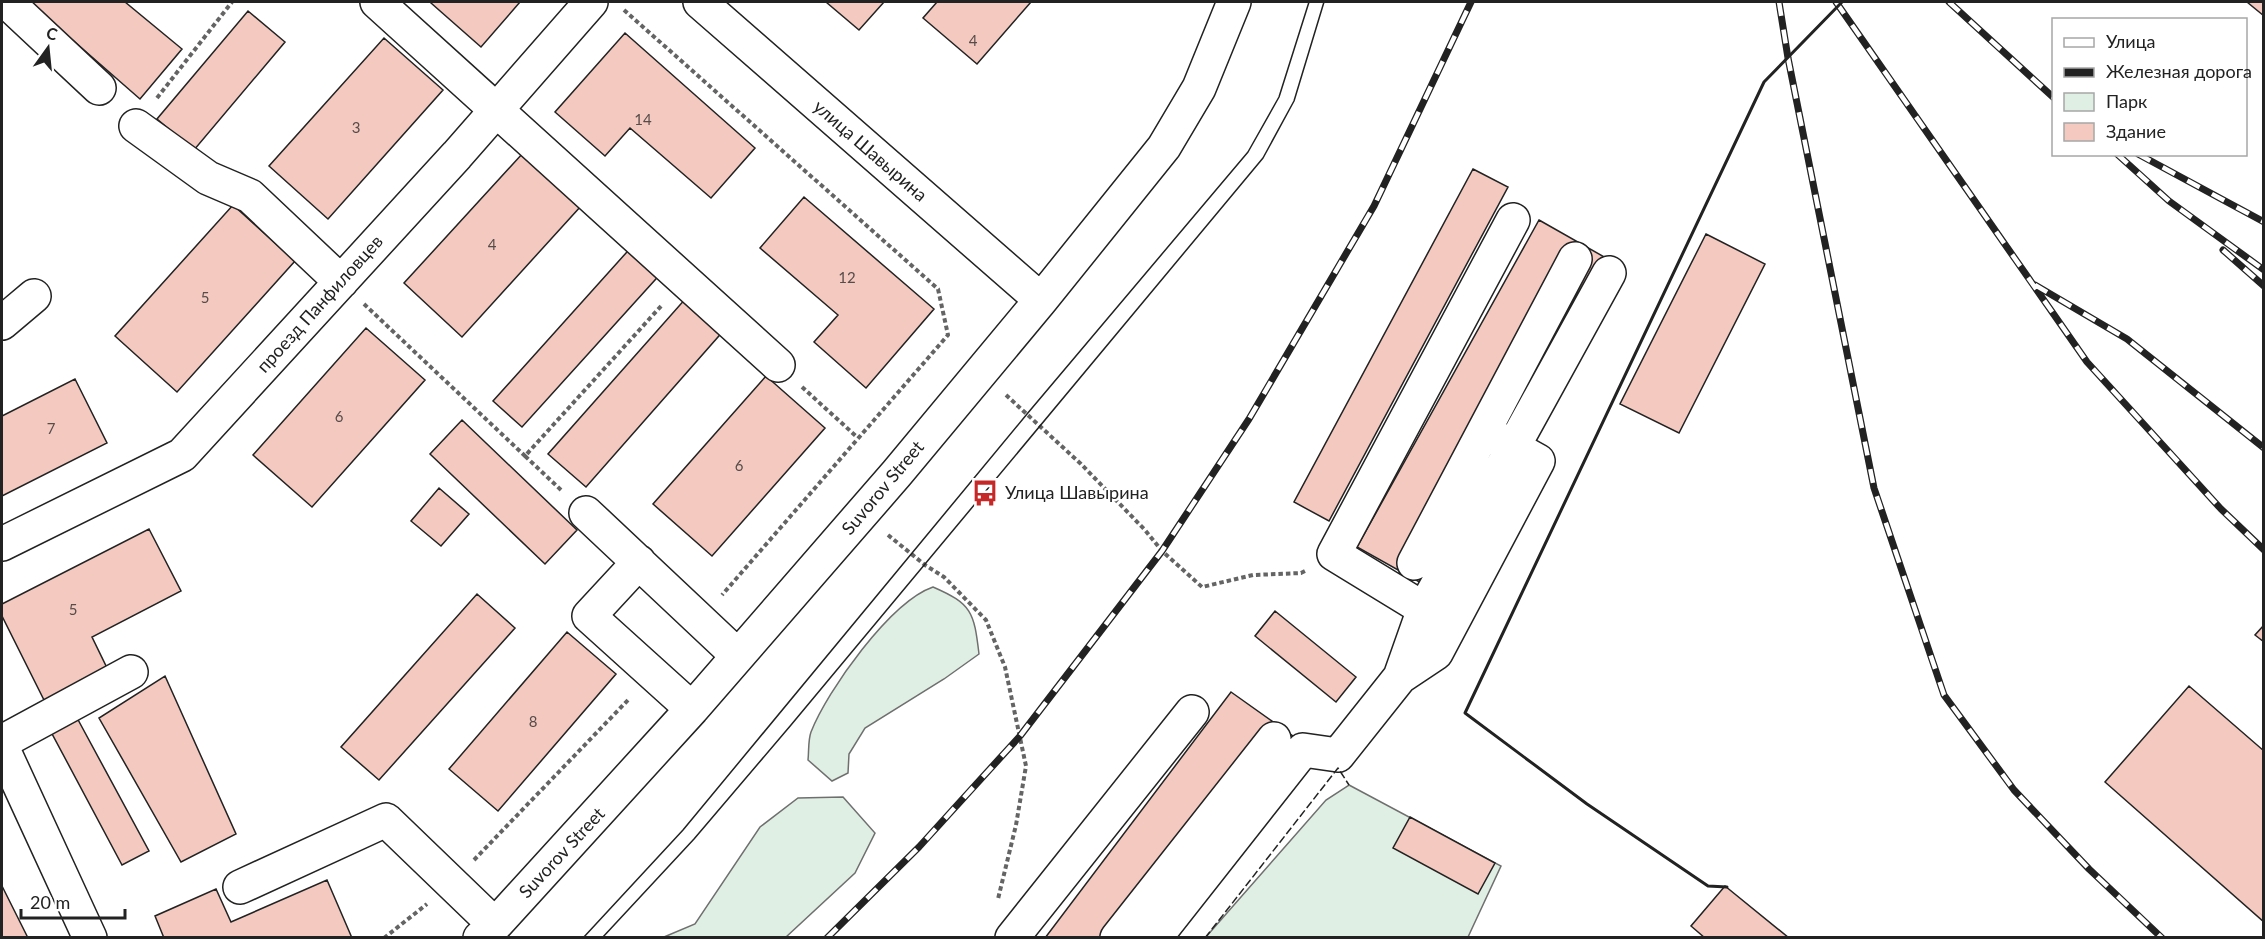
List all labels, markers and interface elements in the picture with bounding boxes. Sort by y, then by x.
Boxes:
north arrow [18,18,78,78]
legend [2052,18,2247,156]
text: С [44,22,60,44]
text: Улица [2106,30,2156,52]
house number: 4 [969,31,978,49]
text: Железная дорога [2106,60,2252,82]
text: Парк [2106,90,2148,112]
street label: улица Шавырина [809,95,932,206]
house number: 14 [634,110,652,128]
house number: 3 [352,118,360,136]
text: Здание [2106,120,2166,142]
street label: проезд Панфиловцев [252,230,387,377]
house number: 4 [488,235,497,253]
house number: 12 [838,268,856,286]
house number: 5 [201,288,209,306]
house number: 6 [335,407,344,425]
house number: 7 [47,419,56,437]
street label: Suvorov Street [837,435,928,539]
house number: 6 [735,456,744,474]
bus stop icon: Улица Шавырина [970,478,1000,508]
place label: Улица Шавырина [1005,481,1149,503]
house number: 5 [69,600,77,618]
house number: 8 [529,712,537,730]
street label: Suvorov Street [514,802,609,902]
scale bar [21,882,124,920]
text: 20 m [30,891,70,913]

